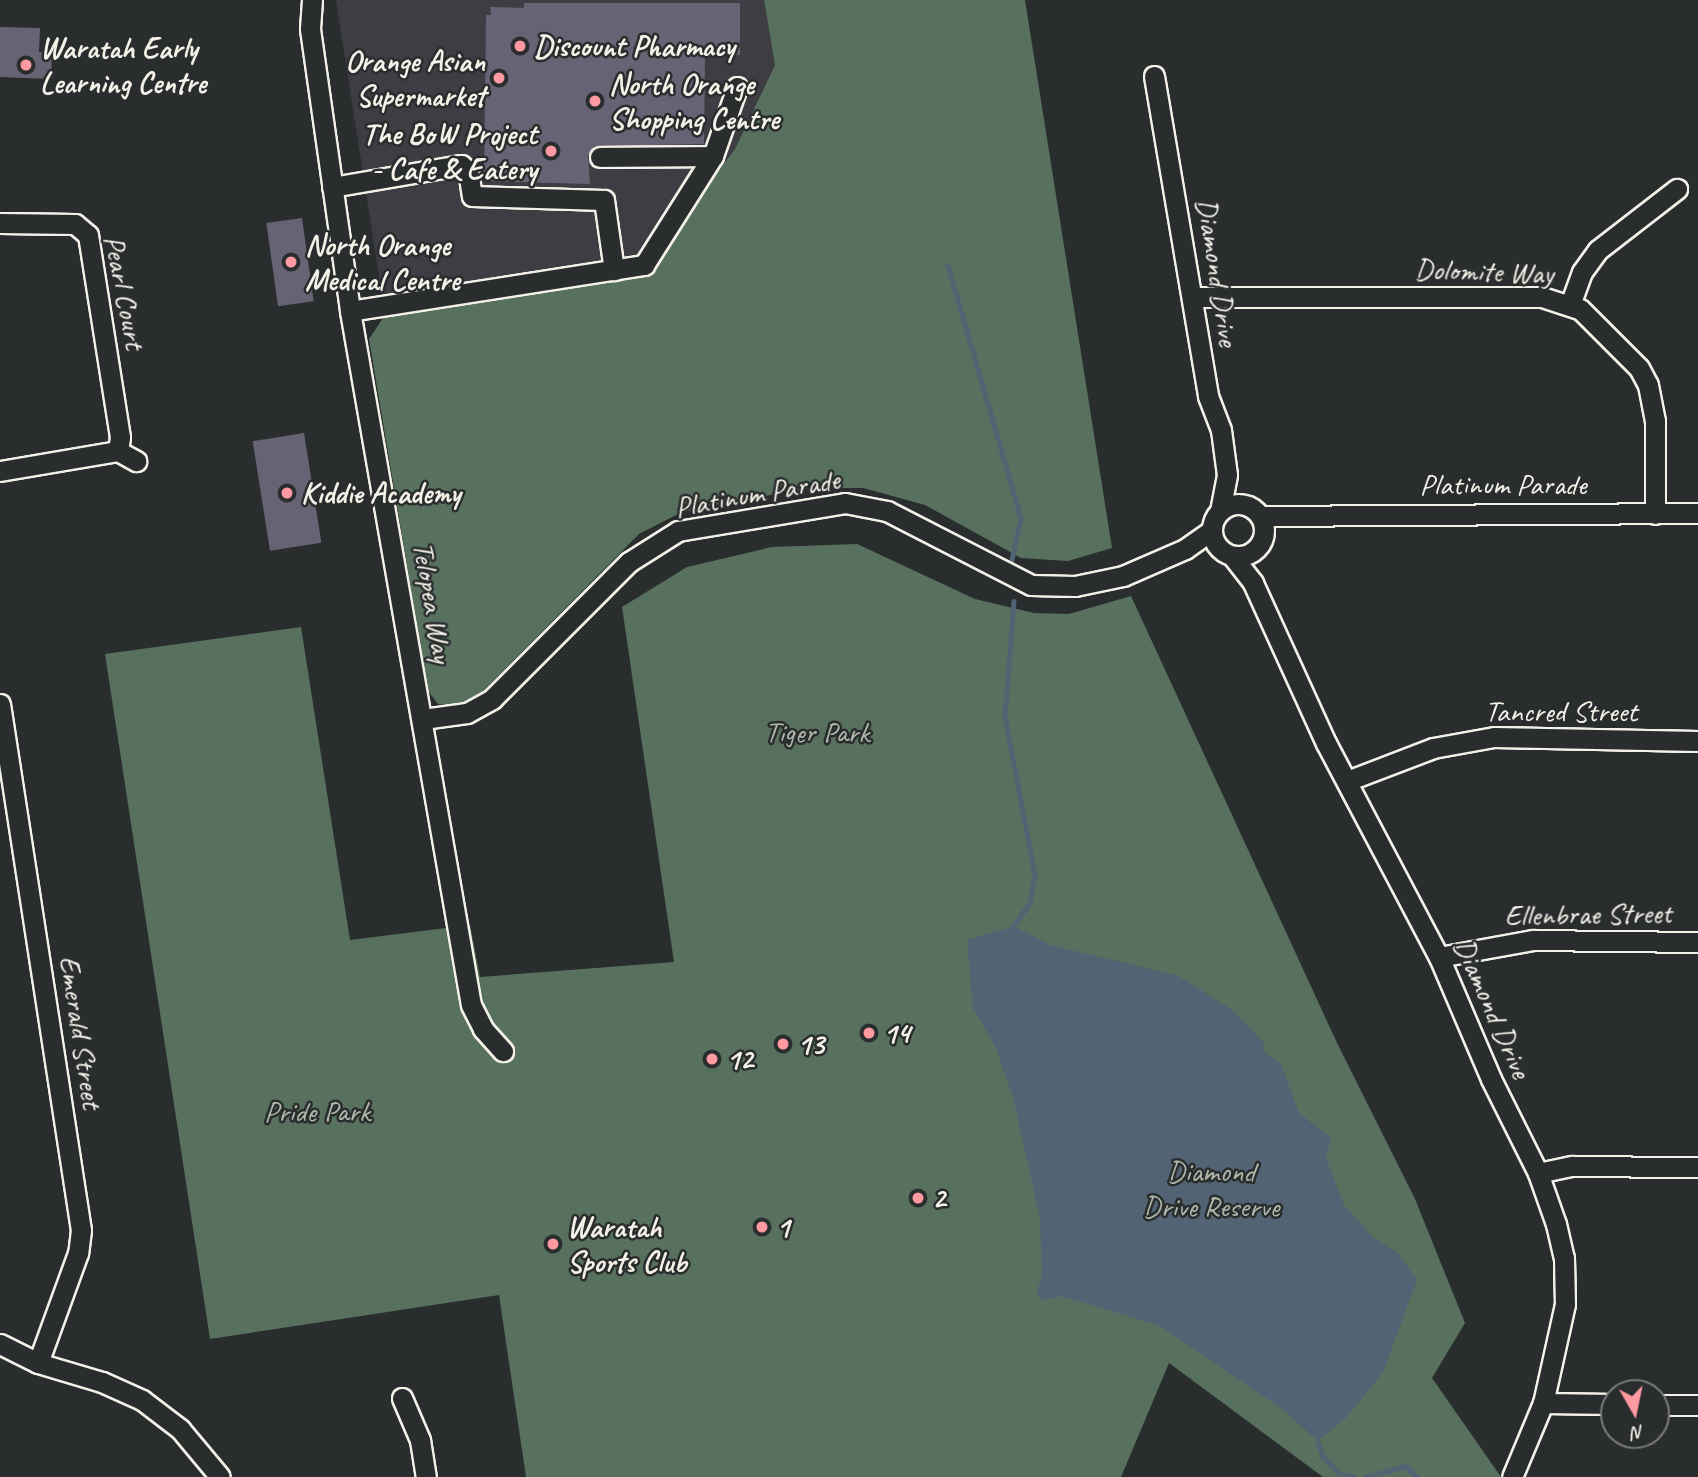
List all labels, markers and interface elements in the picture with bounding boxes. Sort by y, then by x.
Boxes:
place label: Discount Pharmacy [534,28,735,64]
place label: Waratah Early Learning Centre [40,30,206,100]
marker: Discount Pharmacy [512,38,528,54]
place label: Orange Asian Supermarket [346,43,485,113]
marker: Waratah Early Learning Centre [18,57,34,73]
place label: North Orange Shopping Centre [609,66,779,136]
marker: Orange Asian Supermarket [491,70,507,86]
marker: North Orange Shopping Centre [587,93,603,109]
place label: The BoW Project - Cafe & Eatery [362,116,537,186]
marker: The BoW Project - Cafe & Eatery [543,143,559,159]
street label: Diamond Drive [1189,195,1247,349]
place label: North Orange Medical Centre [305,227,460,298]
street label: Pearl Court [96,232,154,352]
street label: Dolomite Way [1414,251,1554,291]
marker: North Orange Medical Centre [283,254,299,270]
street label: Platinum Parade [672,461,842,525]
street label: Platinum Parade [1420,466,1586,502]
place label: Kiddie Academy [301,475,459,511]
marker: Kiddie Academy [279,485,295,501]
street label: Telopea Way [405,539,461,665]
street label: Tancred Street [1484,693,1638,729]
park label: Tiger Park [764,714,870,750]
street label: Ellenbrae Street [1504,895,1672,933]
street label: Diamond Drive [1446,933,1540,1083]
street label: Emerald Street [51,953,111,1111]
place label: 14 [883,1015,910,1051]
marker: 14 [861,1025,877,1041]
place label: 13 [797,1026,824,1062]
marker: 13 [775,1036,791,1052]
place label: 12 [726,1041,753,1077]
marker: 12 [704,1051,720,1067]
park label: Pride Park [264,1093,370,1129]
park label: Diamond Drive Reserve [1142,1153,1280,1224]
place label: 2 [932,1180,945,1216]
marker: 2 [910,1190,926,1206]
place label: Waratah Sports Club [567,1209,687,1280]
place label: 1 [776,1209,789,1245]
marker: 1 [754,1219,770,1235]
marker: Waratah Sports Club [545,1236,561,1252]
north arrow [1600,1379,1670,1449]
text: N [1630,1420,1646,1446]

